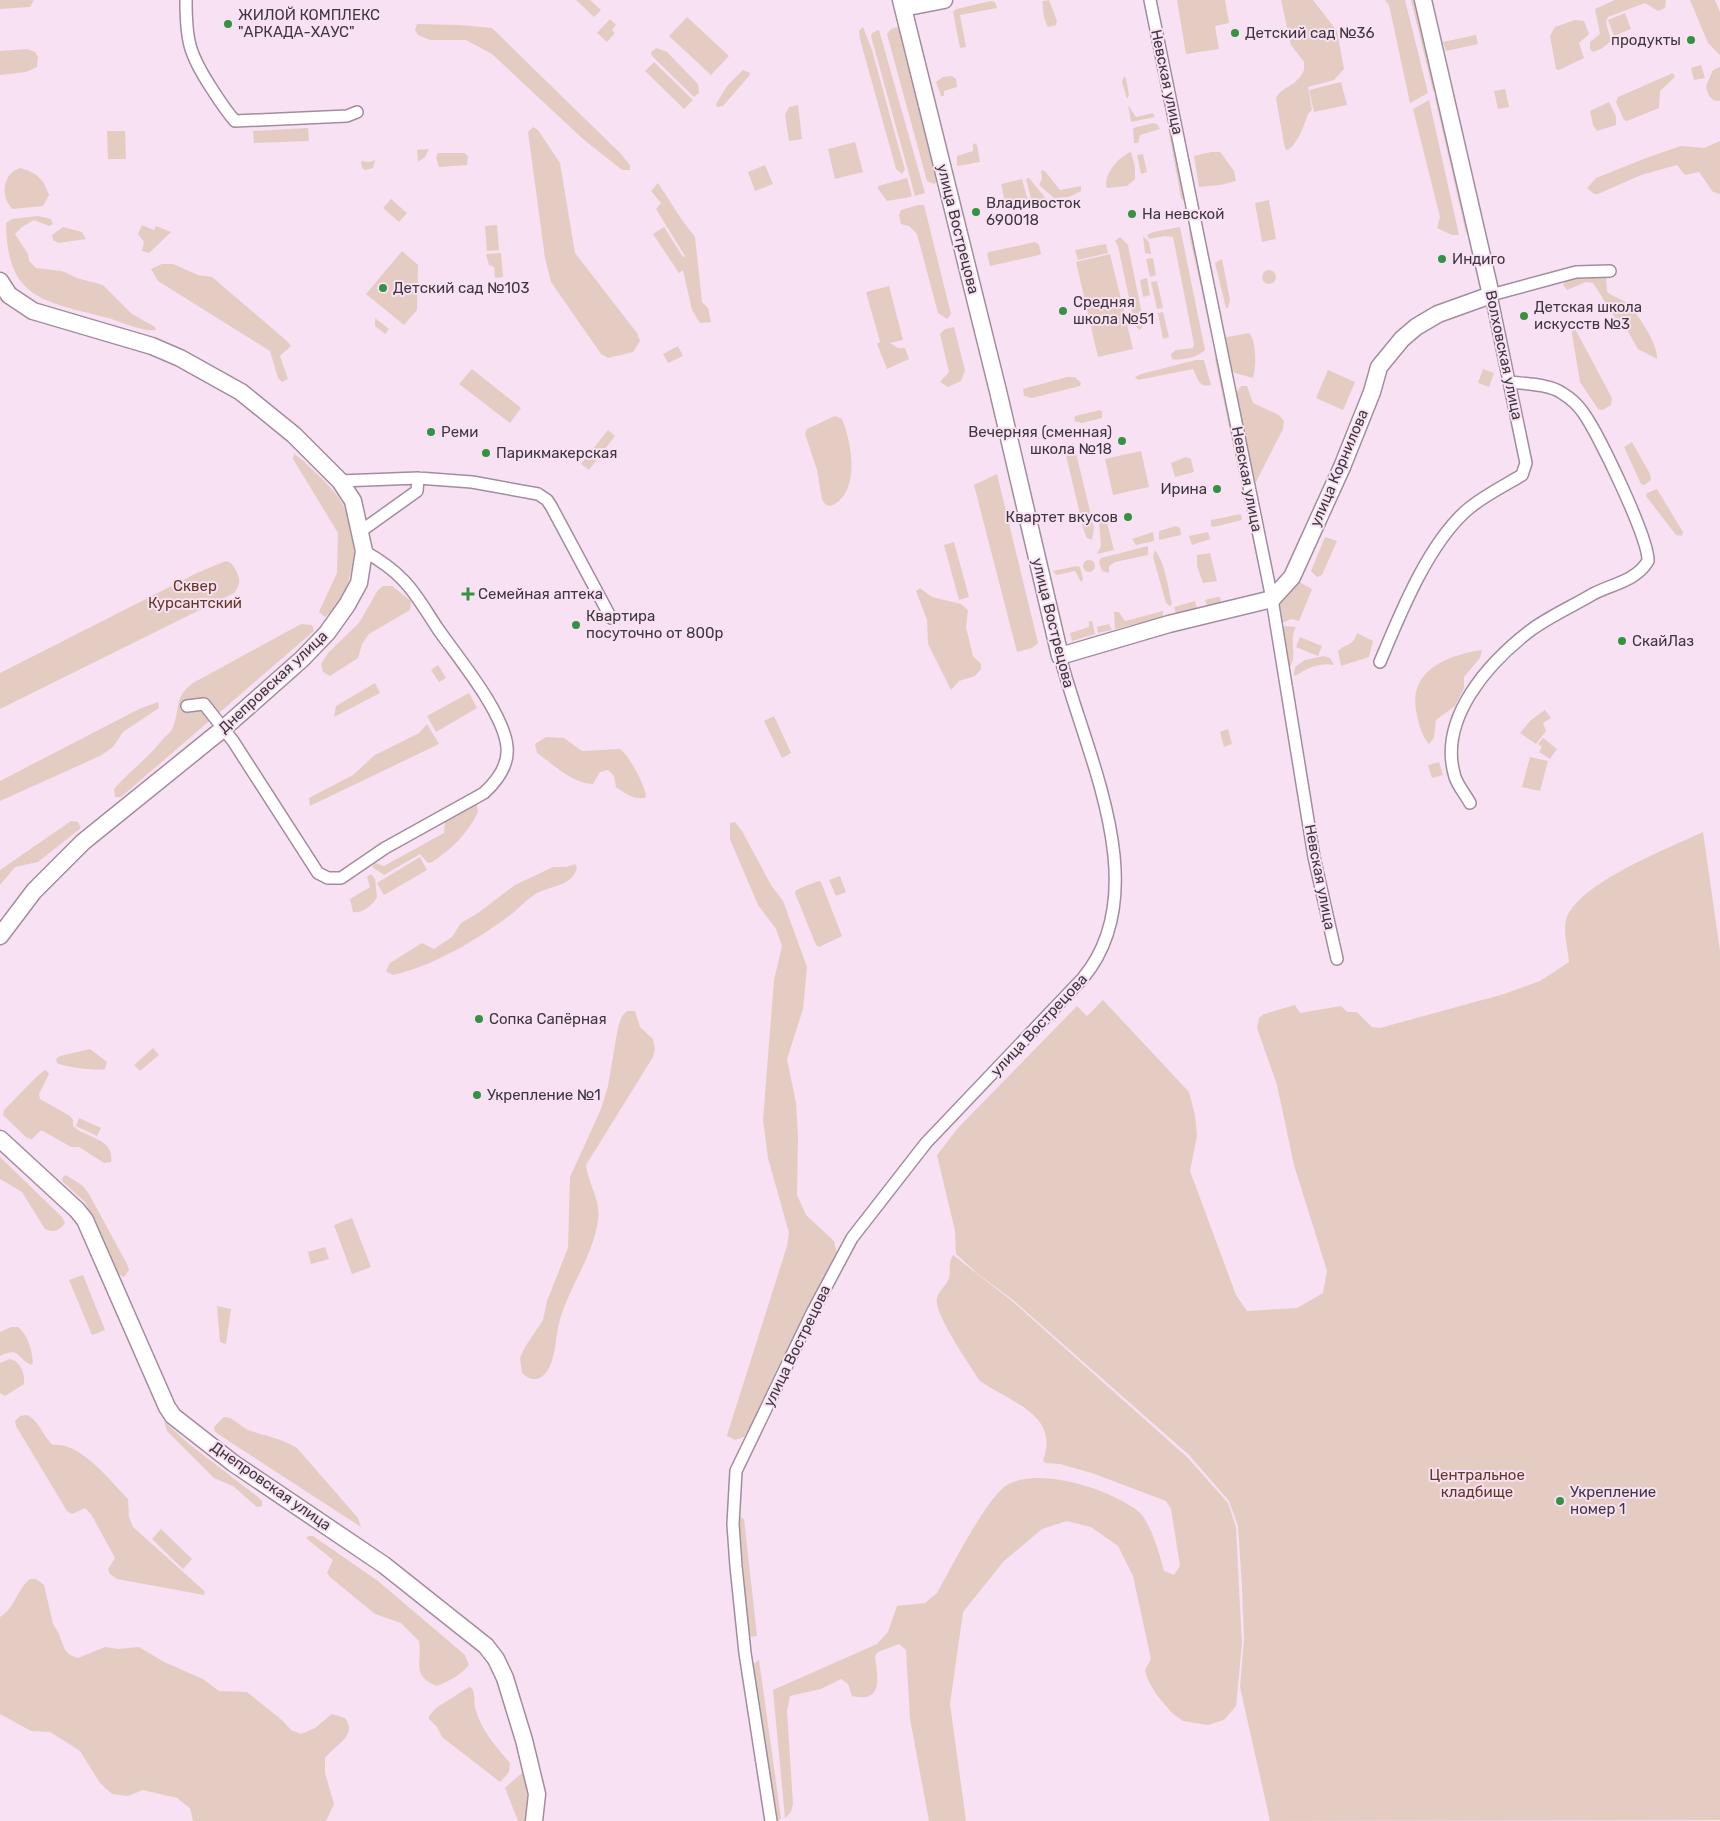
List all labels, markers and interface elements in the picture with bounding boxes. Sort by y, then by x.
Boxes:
place label: ЖИЛОЙ КОМПЛЕКС "АРКАДА-ХАУС" [238,6,380,41]
marker: ЖИЛОЙ КОМПЛЕКС "АРКАДА-ХАУС" [222,18,234,30]
place label: Детский сад №36 [1245,24,1375,42]
marker: Детский сад №36 [1229,27,1241,39]
street label: Невская улица [1147,28,1187,136]
place label: продукты [1611,31,1681,49]
marker: продукты [1685,34,1697,46]
street label: улица Вострецова [933,162,983,296]
place label: Владивосток 690018 [986,194,1081,229]
place label: На невской [1142,205,1224,223]
marker: Владивосток 690018 [970,206,982,218]
marker: На невской [1126,208,1138,220]
place label: Индиго [1452,250,1505,268]
marker: Индиго [1436,253,1448,265]
place label: Детский сад №103 [393,279,530,297]
marker: Детский сад №103 [377,282,389,294]
street label: Волховская улица [1481,289,1527,421]
place label: Средняя школа №51 [1073,293,1154,328]
place label: Детская школа искусcтв №3 [1534,298,1642,333]
marker: Средняя школа №51 [1057,305,1069,317]
marker: Детская школа искусcтв №3 [1518,310,1530,322]
street label: улица Корнилова [1306,407,1372,529]
place label: Реми [441,423,478,441]
place label: Вечерняя (сменная) школа №18 [968,423,1112,458]
street label: Невская улица [1228,425,1266,533]
marker: Реми [425,426,437,438]
marker: Вечерняя (сменная) школа №18 [1116,435,1128,447]
place label: Парикмакерская [496,444,617,462]
marker: Парикмакерская [480,447,492,459]
place label: Ирина [1160,480,1207,498]
marker: Ирина [1211,483,1223,495]
place label: Квартет вкусов [1006,508,1118,526]
marker: Квартет вкусов [1122,511,1134,523]
street label: улица Вострецова [1028,556,1078,690]
park label: Сквер Курсантский [148,577,242,612]
place label: Семейная аптека [478,585,603,603]
marker: Семейная аптека [462,588,474,600]
place label: Квартира посуточно от 800р [586,607,724,642]
marker: Квартира посуточно от 800р [570,619,582,631]
street label: Днепровская улица [215,627,331,737]
place label: СкайЛаз [1632,632,1694,650]
marker: СкайЛаз [1616,635,1628,647]
street label: Невская улица [1301,823,1339,931]
street label: улица Вострецова [987,970,1091,1080]
place label: Сопка Сапёрная [489,1010,607,1028]
marker: Сопка Сапёрная [473,1013,485,1025]
place label: Укрепление №1 [487,1086,601,1104]
marker: Укрепление №1 [471,1089,483,1101]
street label: улица Вострецова [760,1282,834,1410]
street label: Днепровская улица [207,1438,335,1534]
park label: Центральное кладбище [1429,1466,1525,1501]
place label: Укрепление номер 1 [1570,1483,1656,1518]
marker: Укрепление номер 1 [1554,1495,1566,1507]

